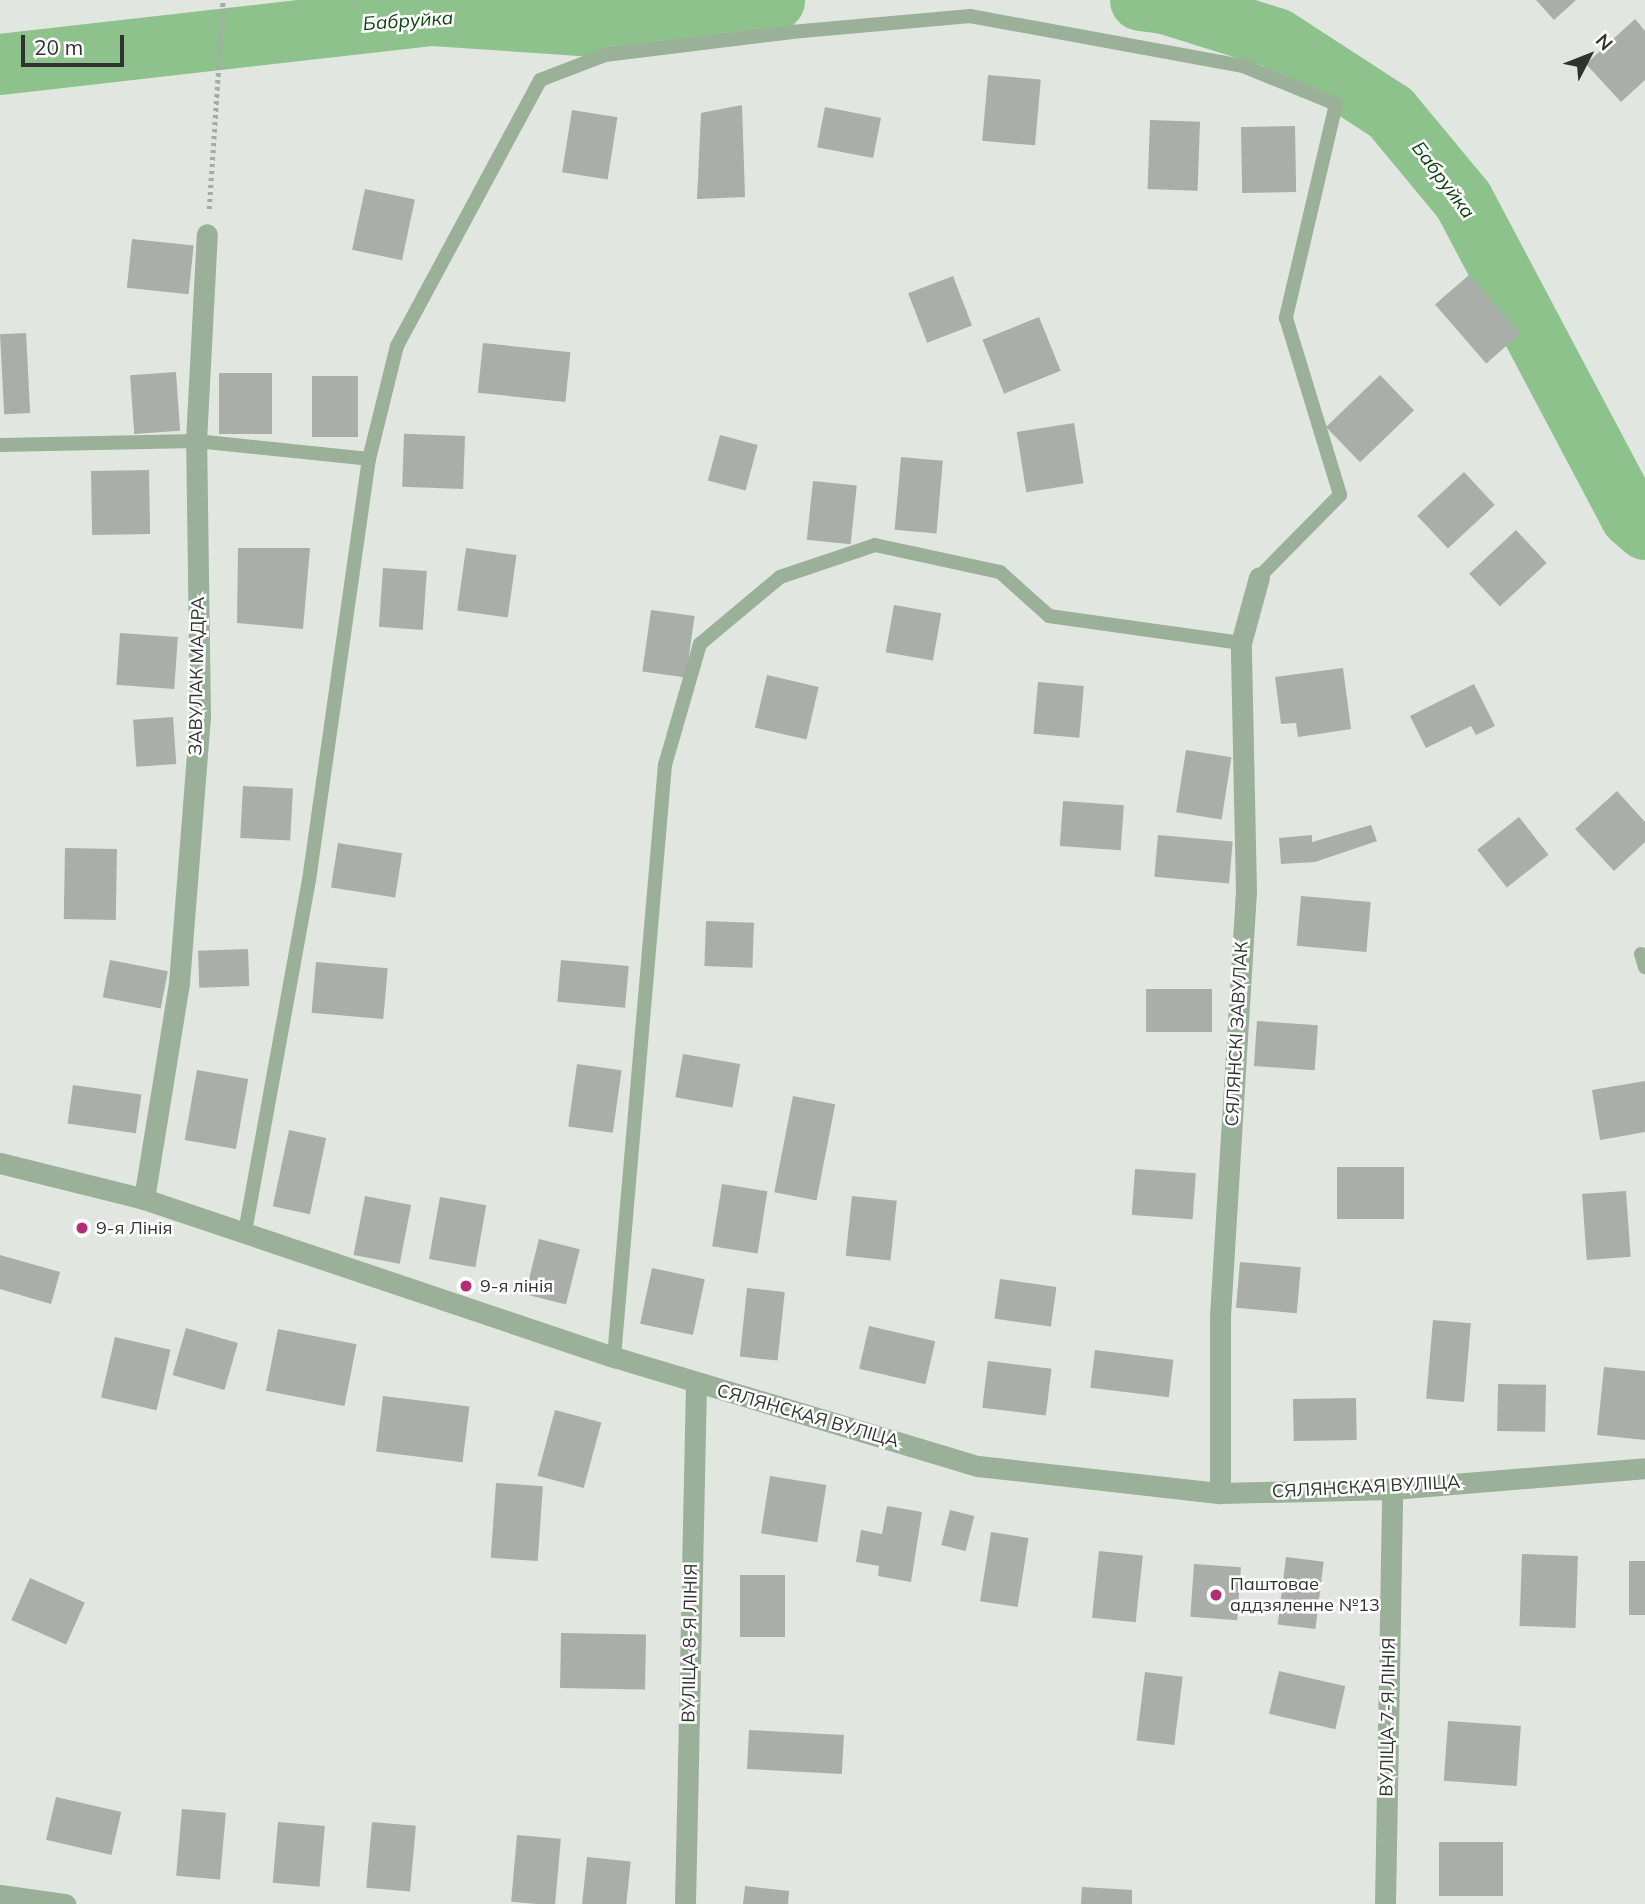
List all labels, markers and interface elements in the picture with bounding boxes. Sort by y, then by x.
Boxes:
water label: Бабруйка [362,6,454,36]
scale bar [24,21,128,65]
north arrow [1554,21,1624,91]
text: N [1591,29,1618,55]
text: 20 m [34,34,83,60]
water label: Бабруйка [1407,137,1479,223]
street label: ЗАВУЛАК МАДРА [185,597,209,755]
street label: СЯЛЯНСКІ ЗАВУЛАК [1221,941,1253,1127]
place label: 9-я Лінія [96,1217,172,1239]
marker: 9-я Лінія [74,1220,90,1236]
place label: 9-я лінія [480,1275,553,1297]
marker: 9-я лінія [458,1278,474,1294]
street label: СЯЛЯНСКАЯ ВУЛІЦА [714,1380,902,1452]
street label: СЯЛЯНСКАЯ ВУЛІЦА [1271,1471,1461,1503]
street label: ВУЛІЦА 8-Я ЛІНІЯ [678,1563,702,1723]
place label: Паштовае аддзяленне №13 [1230,1574,1380,1616]
marker: Паштовае аддзяленне №13 [1208,1587,1224,1603]
street label: ВУЛІЦА 7-Я ЛІНІЯ [1376,1637,1400,1797]

